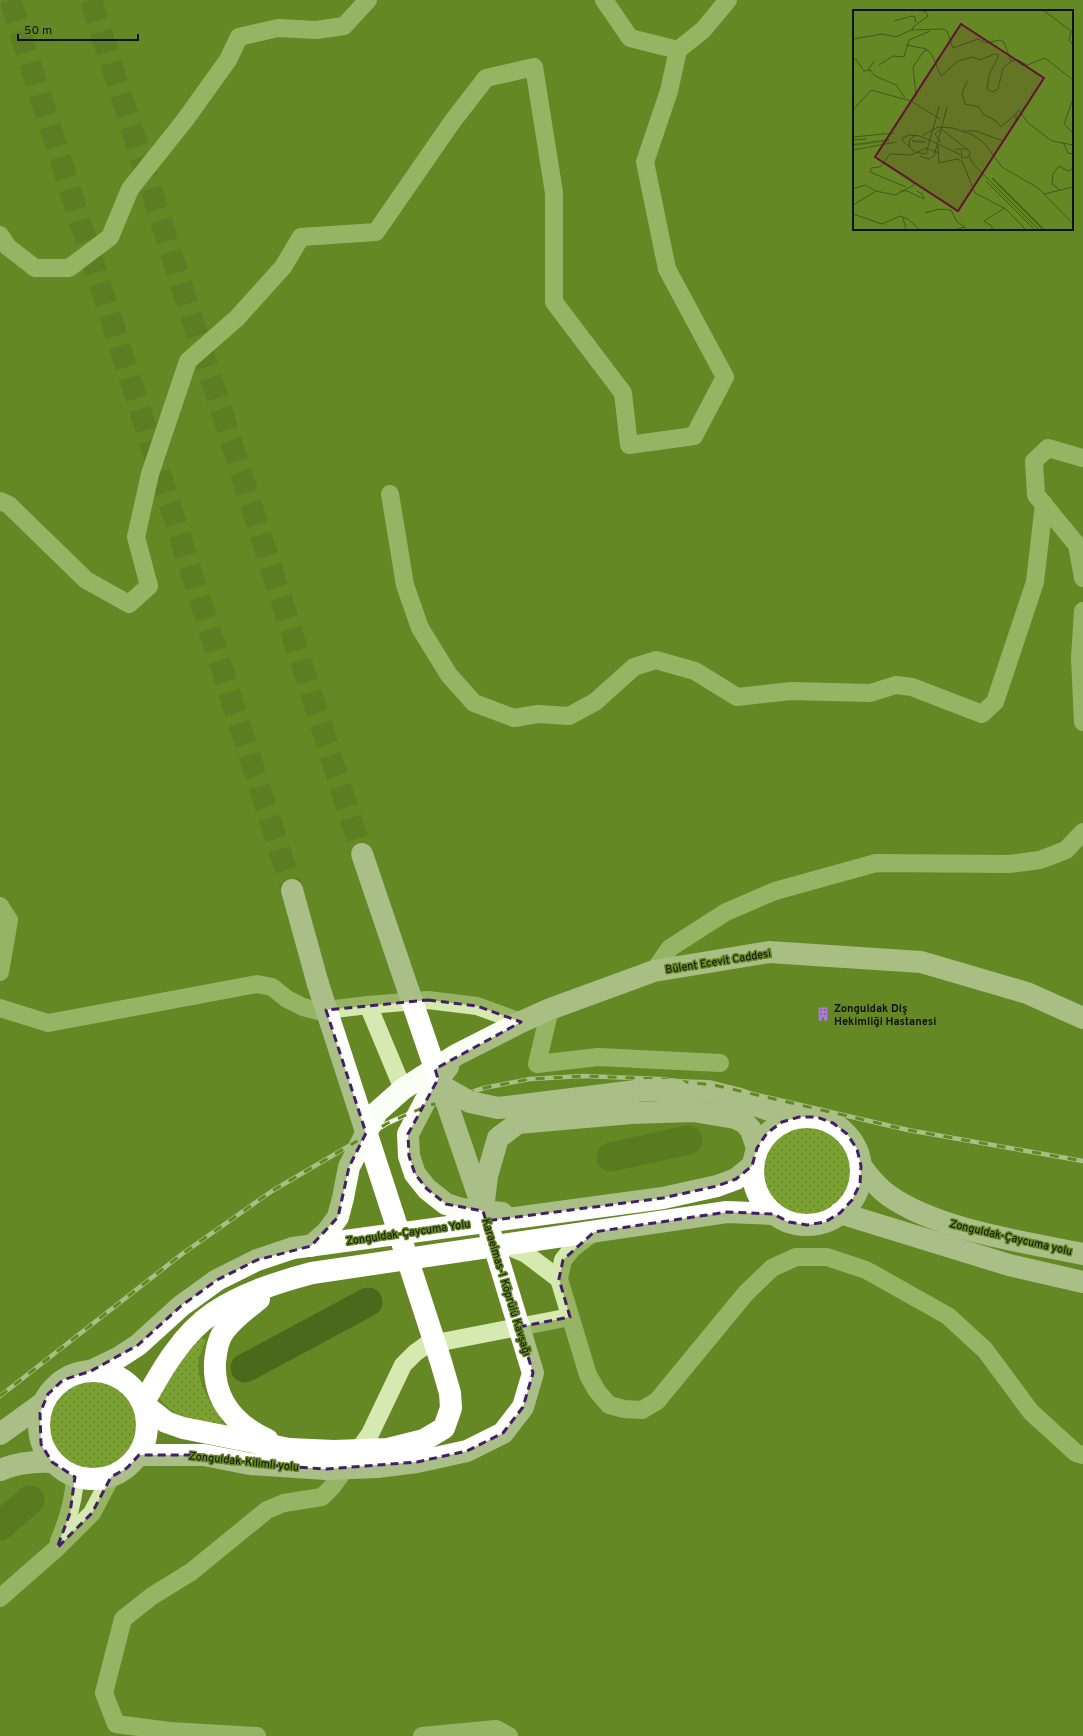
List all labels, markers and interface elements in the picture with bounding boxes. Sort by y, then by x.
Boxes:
inset map [853,10,1073,230]
scale bar [18,16,138,42]
text: 50 m [24,23,52,39]
street label: Bülent Ecevit Caddesi [664,947,772,977]
place label: Zonguldak Diş Hekimliği Hastanesi [834,1002,936,1029]
building icon: Zonguldak Diş Hekimliği Hastanesi [815,1006,831,1022]
street label: Zonguldak-Çaycuma Yolu [345,1217,471,1249]
street label: Karaelmas-1 Köprülü Kavşağı [478,1217,534,1358]
street label: Zonguldak-Çaycuma yolu [948,1217,1074,1259]
street label: Zonguldak-Kilimli yolu [188,1449,300,1475]

